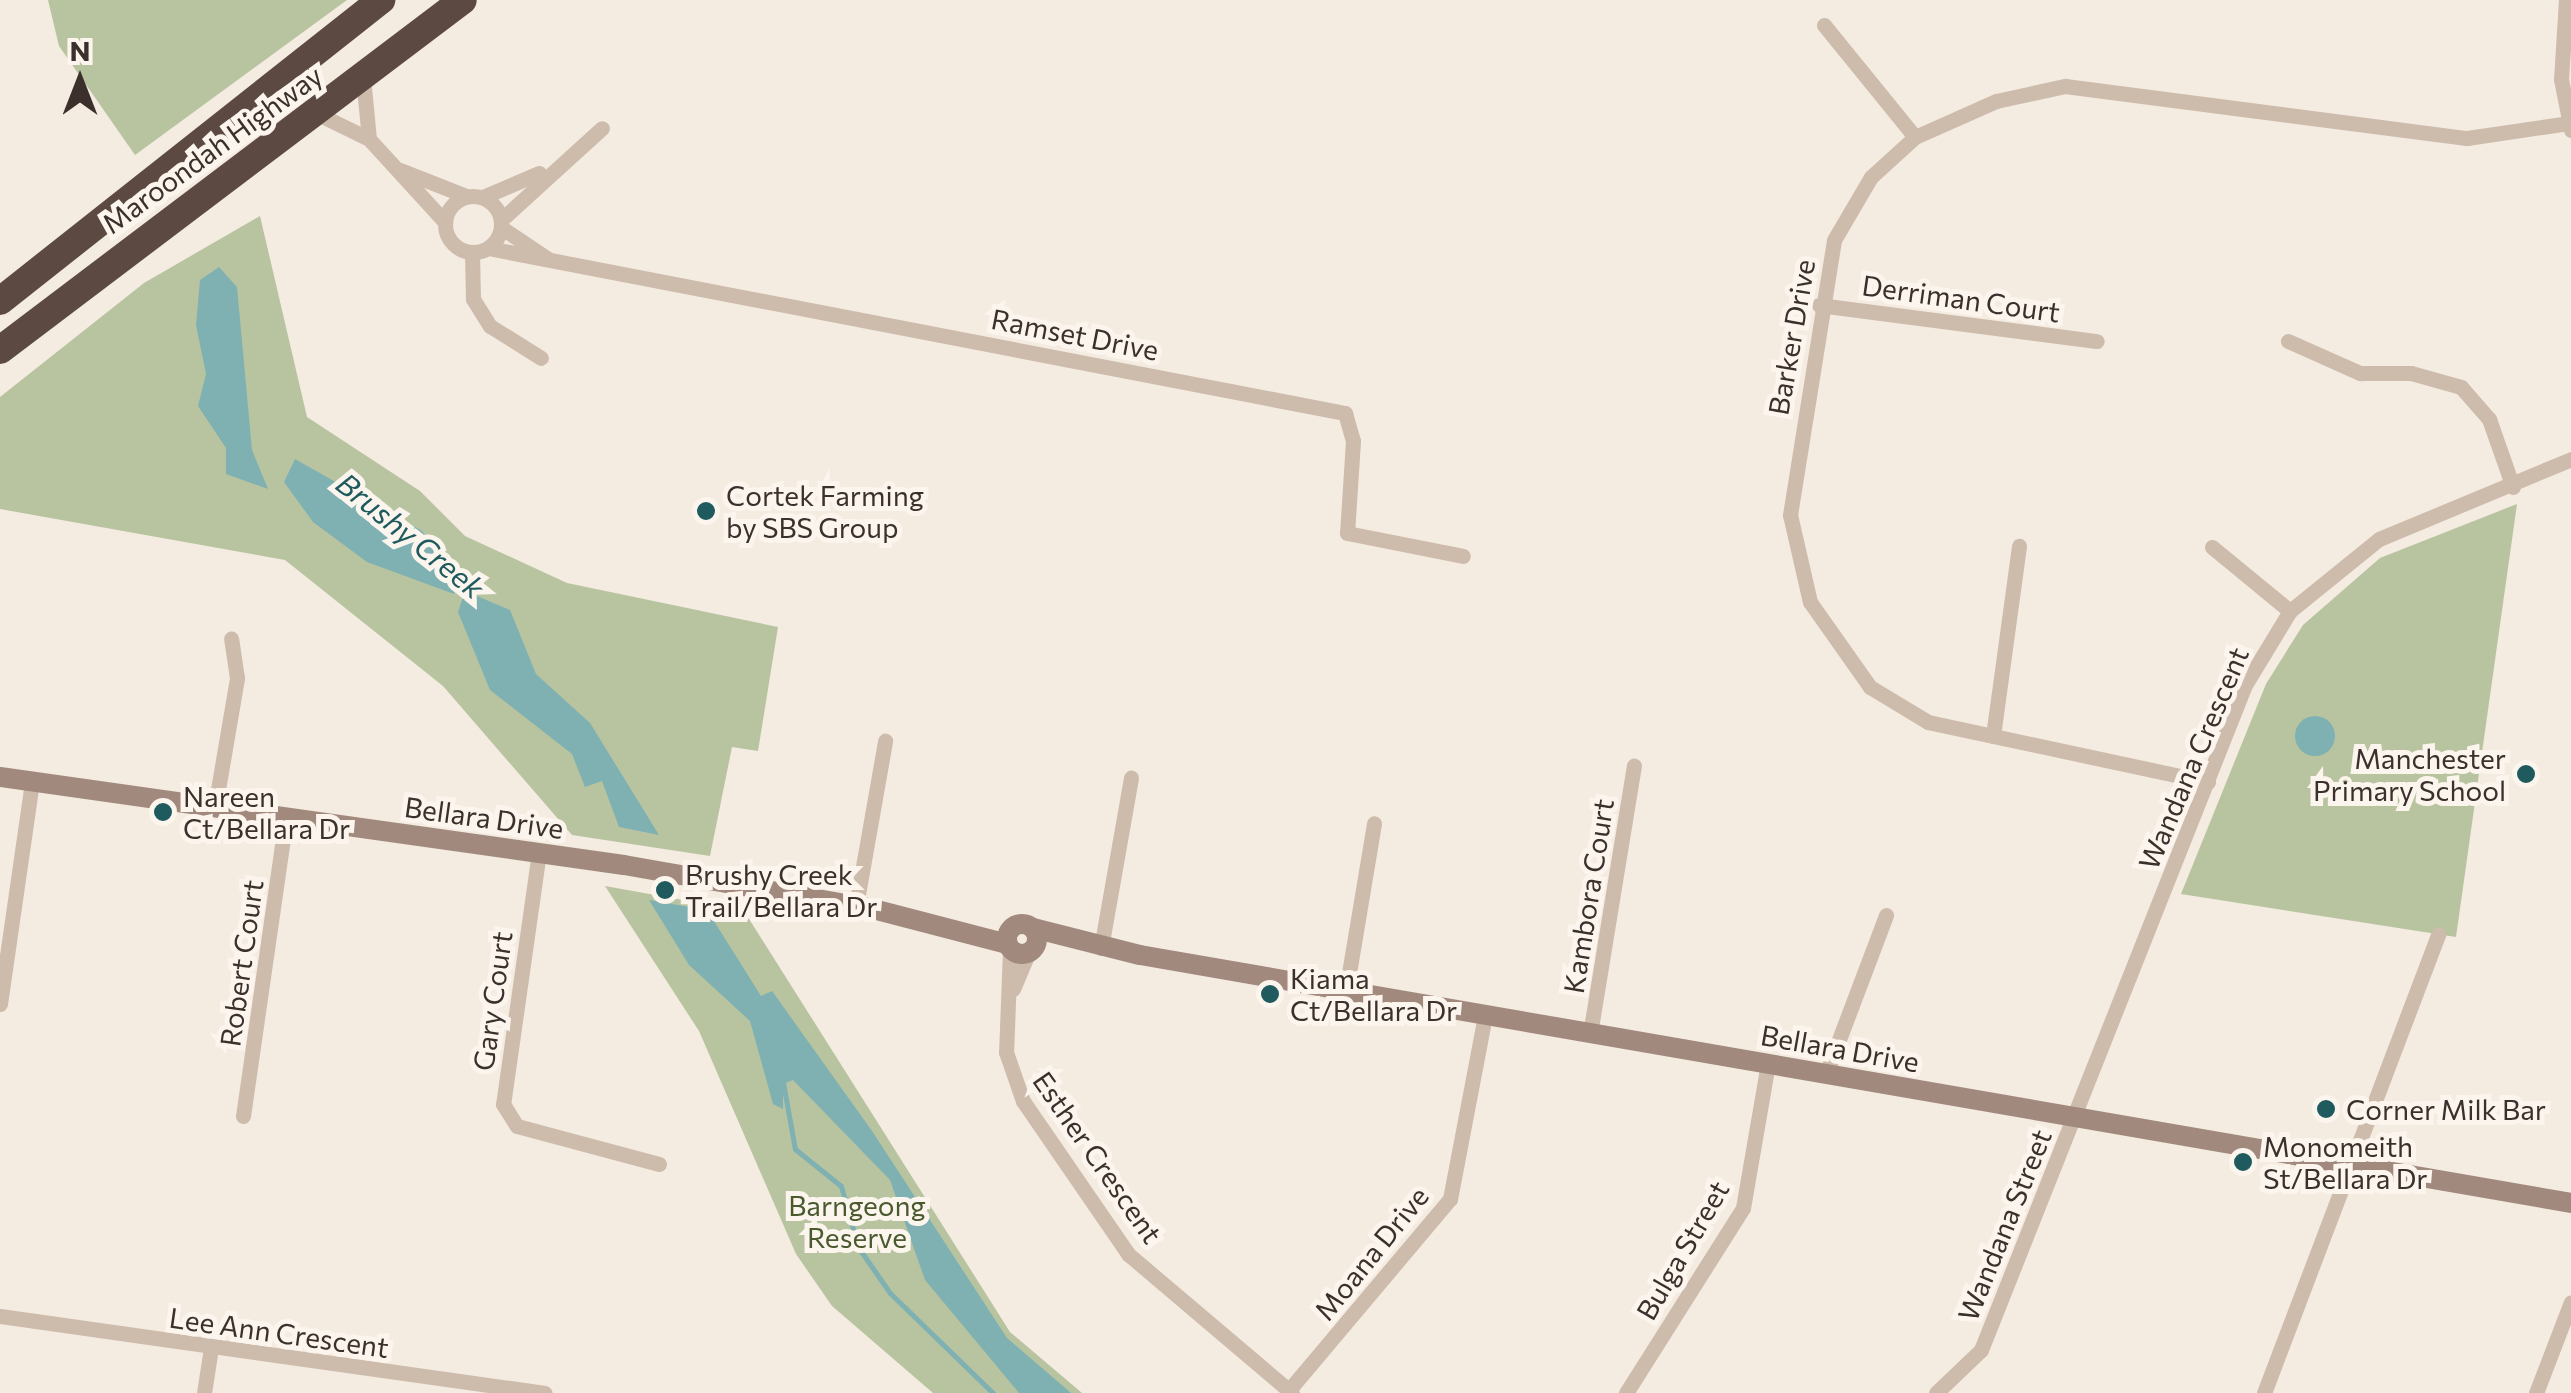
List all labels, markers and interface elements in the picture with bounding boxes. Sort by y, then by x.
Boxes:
north arrow [30,30,130,130]
text: N [70,33,91,67]
street label: Maroondah Highway [95,58,329,240]
street label: Barker Drive [1761,257,1821,417]
street label: Derriman Court [1860,267,2062,329]
street label: Ramset Drive [989,301,1161,367]
water label: Brushy Creek [330,465,492,605]
place label: Cortek Farming by SBS Group [726,478,924,544]
marker: Cortek Farming by SBS Group [695,500,717,522]
street label: Wandana Crescent [2131,642,2255,874]
place label: Manchester Primary School [2313,741,2506,807]
marker: Manchester Primary School [2515,763,2537,785]
place label: Nareen Ct/Bellara Dr [183,779,350,845]
street label: Bellara Drive [402,789,566,845]
street label: Kambora Court [1556,796,1620,996]
marker: Nareen Ct/Bellara Dr [152,801,174,823]
place label: Brushy Creek Trail/Bellara Dr [685,857,877,923]
street label: Robert Court [213,877,269,1049]
marker: Brushy Creek Trail/Bellara Dr [654,879,676,901]
street label: Gary Court [466,929,518,1073]
place label: Kiama Ct/Bellara Dr [1290,961,1457,1027]
marker: Kiama Ct/Bellara Dr [1259,983,1281,1005]
street label: Bellara Drive [1758,1018,1922,1078]
street label: Esther Crescent [1026,1065,1170,1249]
place label: Corner Milk Bar [2346,1092,2546,1126]
marker: Corner Milk Bar [2315,1098,2337,1120]
street label: Wandana Street [1950,1124,2058,1326]
place label: Monomeith St/Bellara Dr [2263,1129,2428,1195]
marker: Monomeith St/Bellara Dr [2232,1151,2254,1173]
street label: Bulga Street [1629,1175,1735,1325]
street label: Moana Drive [1307,1180,1435,1326]
park label: Barngeong Reserve [788,1188,926,1254]
street label: Lee Ann Crescent [167,1300,391,1364]

